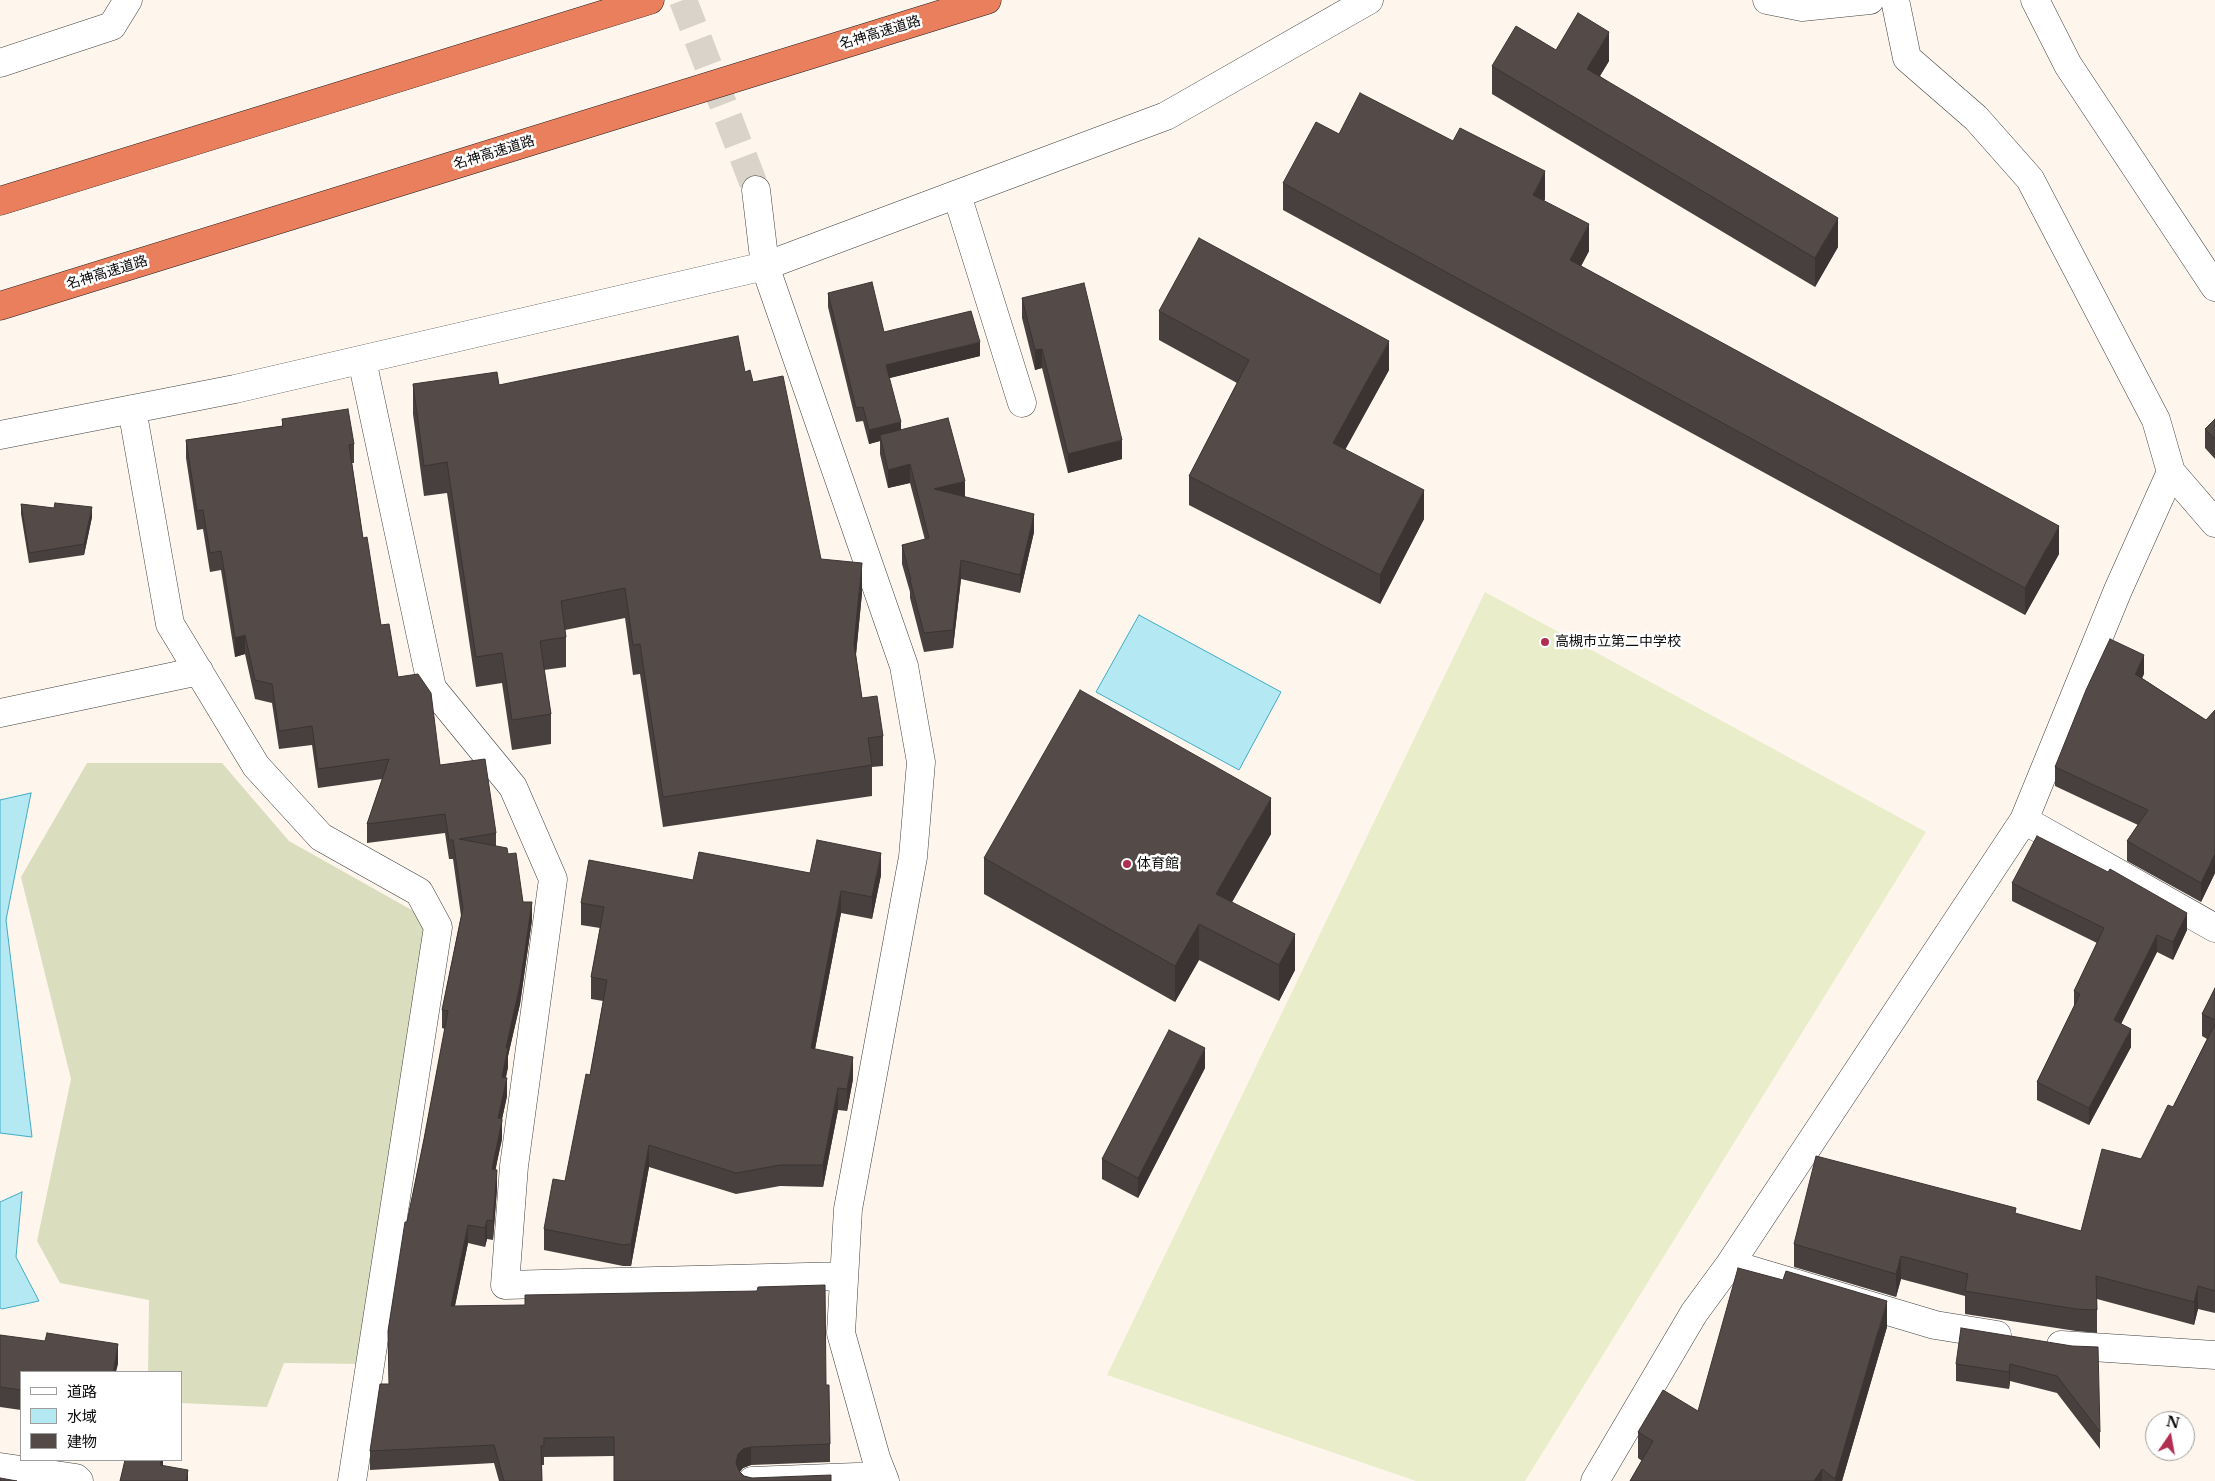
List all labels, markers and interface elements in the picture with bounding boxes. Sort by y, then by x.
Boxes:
street label: 名神高速道路 [837,13,923,53]
street label: 名神高速道路 [451,133,537,173]
street label: 名神高速道路 [64,253,150,293]
place label: 高槻市立第二中学校 [1555,634,1681,650]
marker: 高槻市立第二中学校 [1539,636,1551,648]
place label: 体育館 [1137,856,1179,872]
marker: 体育館 [1121,858,1133,870]
legend [20,1371,182,1461]
text: 道路 [67,1382,97,1401]
text: 水域 [67,1407,97,1426]
north arrow [2145,1411,2195,1461]
text: N [2165,1412,2181,1432]
text: 建物 [67,1432,97,1451]

